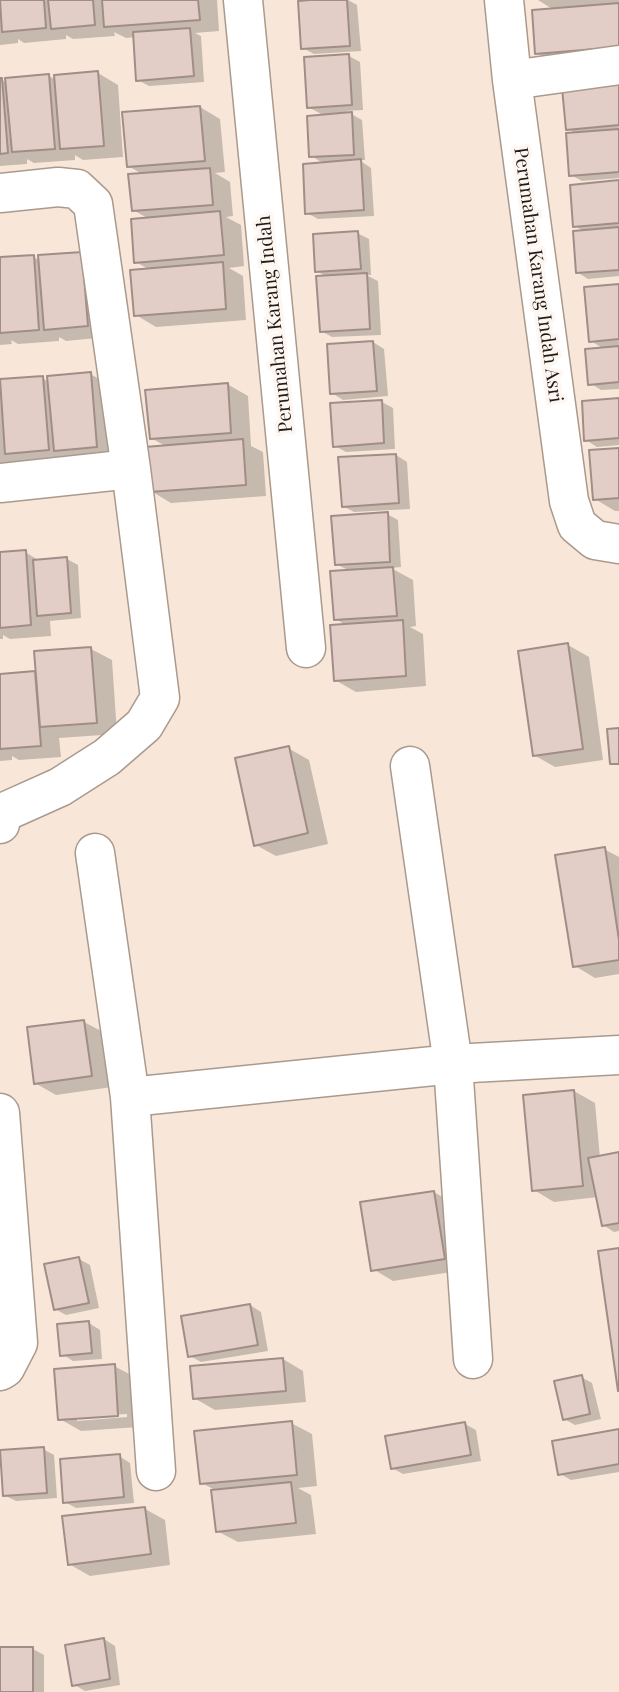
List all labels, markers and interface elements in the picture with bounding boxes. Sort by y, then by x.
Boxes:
street label: Perumahan Karang Indah Asri [509,146,567,404]
street label: Perumahan Karang Indah [252,214,298,434]

